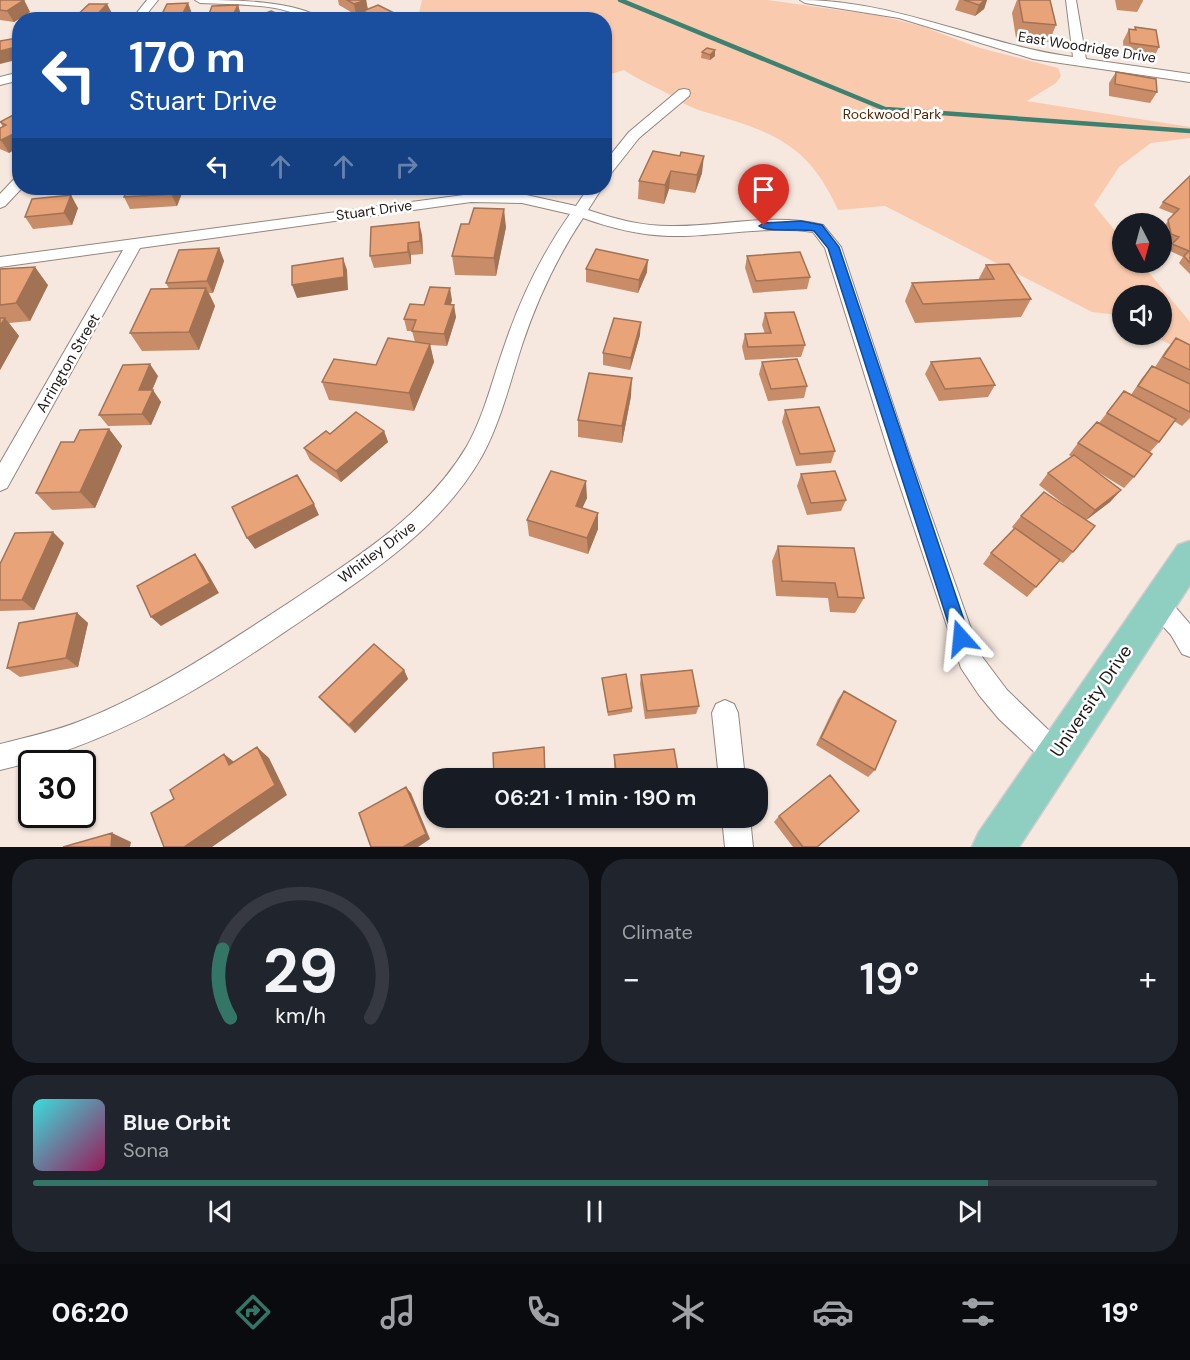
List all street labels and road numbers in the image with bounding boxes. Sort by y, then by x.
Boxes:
street label: East Woodridge Drive [1017,27,1157,67]
street label: Stuart Drive [335,196,413,224]
street label: Arrington Street [32,310,105,416]
street label: Whitley Drive [334,516,420,588]
street label: University Drive [1045,640,1137,762]

